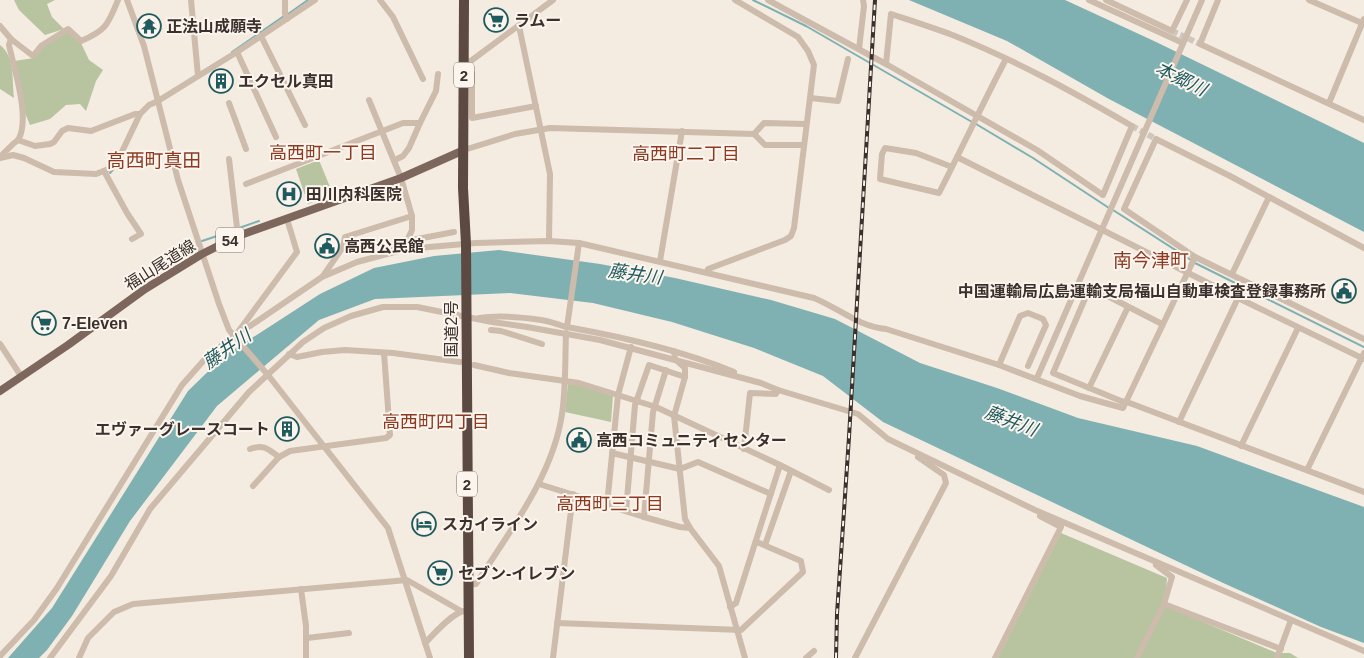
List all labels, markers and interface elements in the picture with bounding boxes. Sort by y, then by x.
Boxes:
supermarket icon: ラムー [483,7,509,33]
place label: ラムー [514,12,562,29]
temple icon: 正法山成願寺 [136,13,162,39]
place label: 正法山成願寺 [166,17,262,35]
water label: 本郷川 [1152,58,1211,101]
road number: 2 [454,62,474,88]
building icon: エクセル真田 [208,68,234,94]
place label: エクセル真田 [238,73,334,90]
district label: 高西町一丁目 [269,143,377,163]
district label: 高西町二丁目 [632,144,740,164]
district label: 高西町真田 [106,150,202,171]
hospital icon: 田川内科医院 [276,181,302,207]
place label: 田川内科医院 [306,186,402,203]
road number: 54 [216,228,244,252]
public building icon: 高西公民館 [314,233,340,259]
street label: 福山尾道線 [122,237,198,293]
place label: 高西公民館 [344,238,424,255]
district label: 南今津町 [1113,250,1189,271]
water label: 藤井川 [607,260,665,288]
public building icon: 中国運輸局広島運輸支局福山自動車検査登録事務所 [1331,278,1357,304]
place label: 中国運輸局広島運輸支局福山自動車検査登録事務所 [958,282,1326,300]
street label: 国道2号 [443,301,460,357]
supermarket icon: 7-Eleven [31,310,57,336]
place label: 7-Eleven [62,315,128,332]
water label: 藤井川 [199,324,256,373]
water label: 藤井川 [982,402,1042,441]
district label: 高西町四丁目 [382,412,490,432]
building icon: エヴァーグレースコート [274,416,300,442]
place label: エヴァーグレースコート [95,420,270,438]
public building icon: 高西コミュニティセンター [566,427,592,453]
place label: 高西コミュニティセンター [596,432,787,449]
road number: 2 [457,472,477,496]
district label: 高西町三丁目 [556,494,664,514]
hotel icon: スカイライン [411,511,437,537]
place label: スカイライン [442,516,538,533]
supermarket icon: セブン-イレブン [427,560,453,586]
place label: セブン-イレブン [458,565,575,582]

